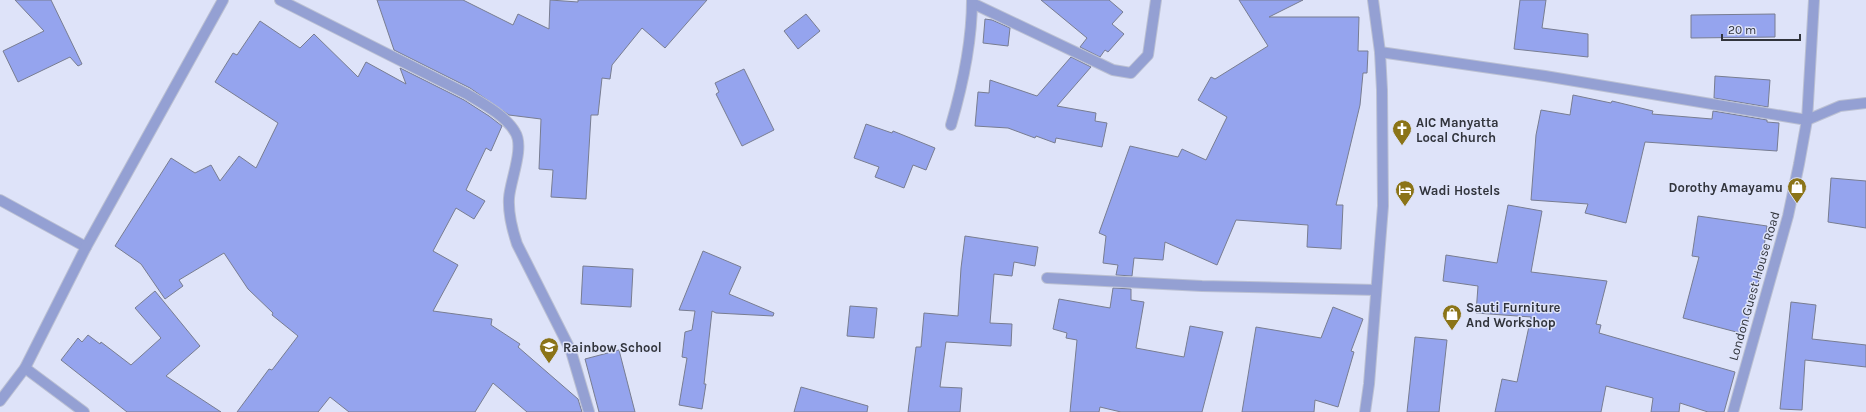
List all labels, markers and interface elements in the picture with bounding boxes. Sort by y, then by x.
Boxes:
scale bar [1722,16,1800,42]
text: 20 m [1728,23,1756,37]
place label: AIC Manyatta Local Church [1416,115,1499,145]
church icon: AIC Manyatta Local Church [1391,118,1413,146]
shop icon: Dorothy Amayamu [1786,176,1808,204]
hotel icon: Wadi Hostels [1394,179,1416,207]
place label: Dorothy Amayamu [1668,180,1783,195]
place label: Wadi Hostels [1419,183,1500,198]
street label: London Guest House Road [1725,210,1783,362]
place label: Sauti Furniture And Workshop [1466,300,1561,330]
shop icon: Sauti Furniture And Workshop [1441,303,1463,331]
school or university icon: Rainbow School [538,336,560,364]
place label: Rainbow School [563,340,662,355]

